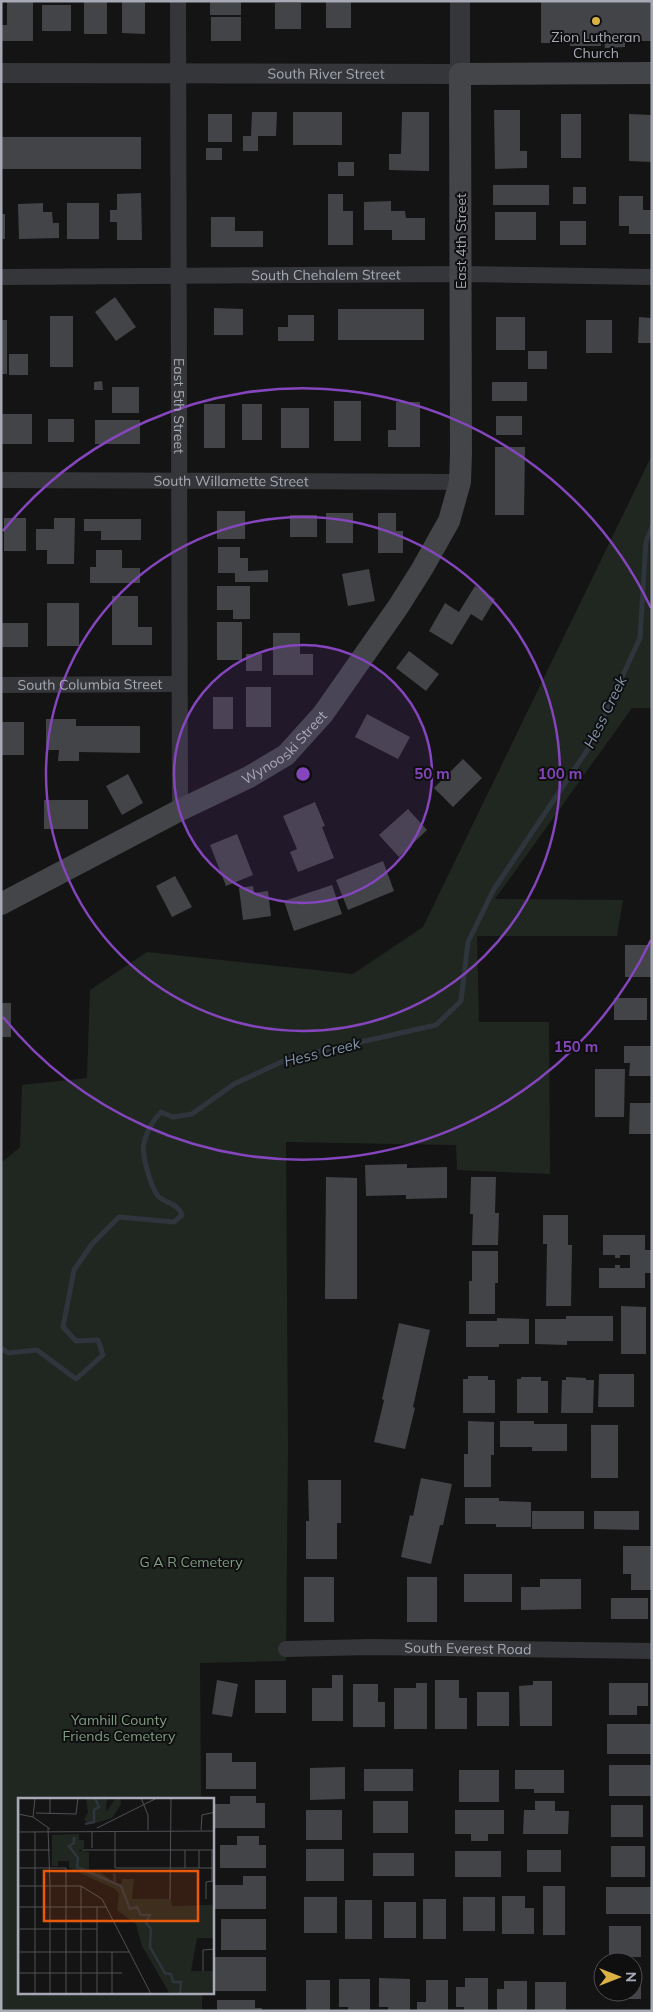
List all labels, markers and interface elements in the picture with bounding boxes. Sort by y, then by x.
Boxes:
marker: Zion Lutheran Church [590,15,602,27]
place label: Zion Lutheran Church [551,28,641,62]
street label: South River Street [267,65,385,83]
street label: East 4th Street [452,193,470,289]
street label: South Chehalem Street [251,265,401,284]
street label: East 5th Street [170,358,188,454]
street label: South Willamette Street [153,472,309,490]
water label: Hess Creek [579,672,631,751]
street label: South Columbia Street [17,675,163,694]
street label: Wynooski Street [238,707,331,788]
text: 50 m [414,764,450,783]
text: 100 m [538,764,582,783]
centre of rings [294,765,312,783]
water label: Hess Creek [282,1033,363,1071]
text: 150 m [554,1037,598,1056]
park label: G A R Cemetery [139,1553,243,1571]
street label: South Everest Road [404,1638,532,1658]
park label: Yamhill County Friends Cemetery [63,1711,176,1745]
inset map [18,1798,214,1994]
north arrow [593,1952,643,2002]
text: N [622,1972,640,1982]

